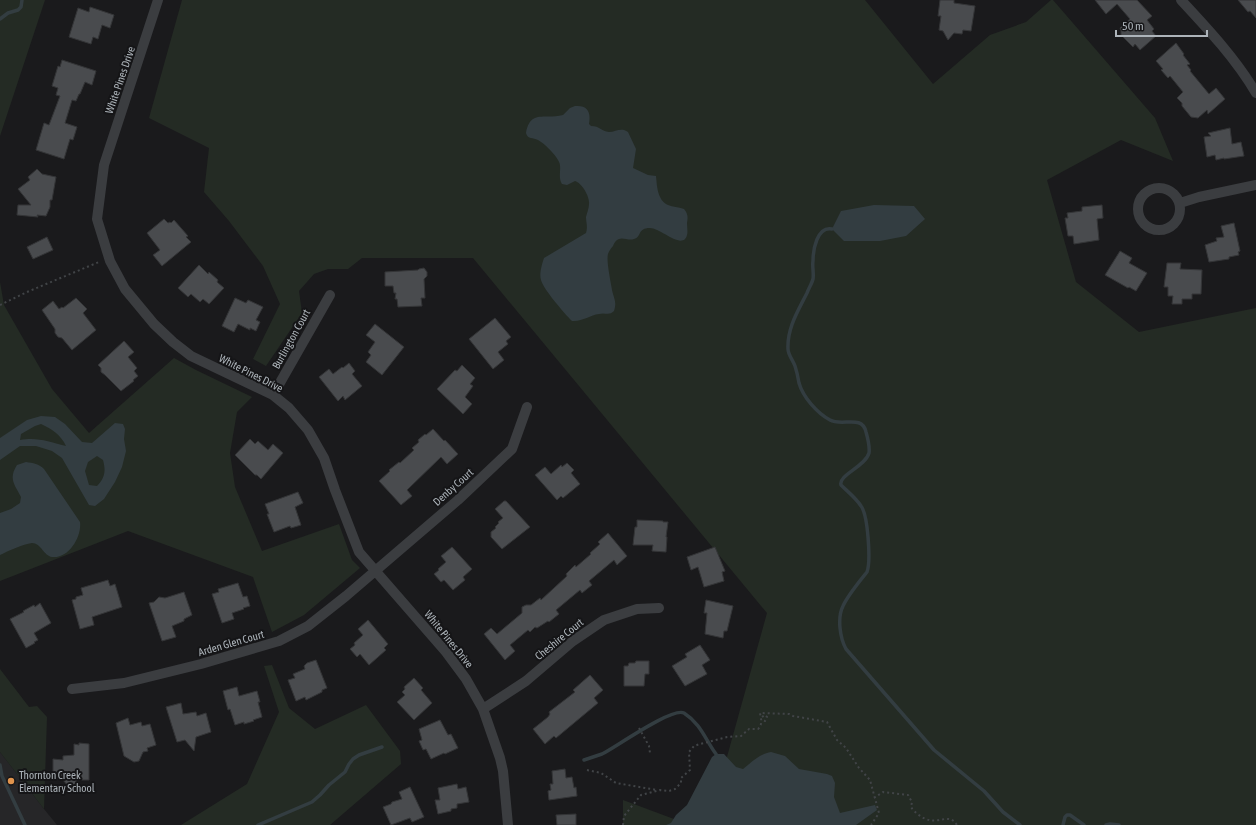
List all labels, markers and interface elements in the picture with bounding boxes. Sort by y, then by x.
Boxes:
scale bar [1116,12,1207,38]
text: 50 m [1122,19,1144,33]
street label: White Pines Drive [103,45,137,115]
street label: Burlington Court [270,307,312,371]
street label: White Pines Drive [217,352,285,394]
street label: Denby Court [431,466,475,508]
street label: White Pines Drive [422,608,476,670]
street label: Cheshire Court [532,616,586,662]
street label: Arden Glen Court [197,628,265,658]
place label: Thornton Creek Elementary School [19,769,95,794]
marker: Thornton Creek Elementary School [6,776,16,786]

